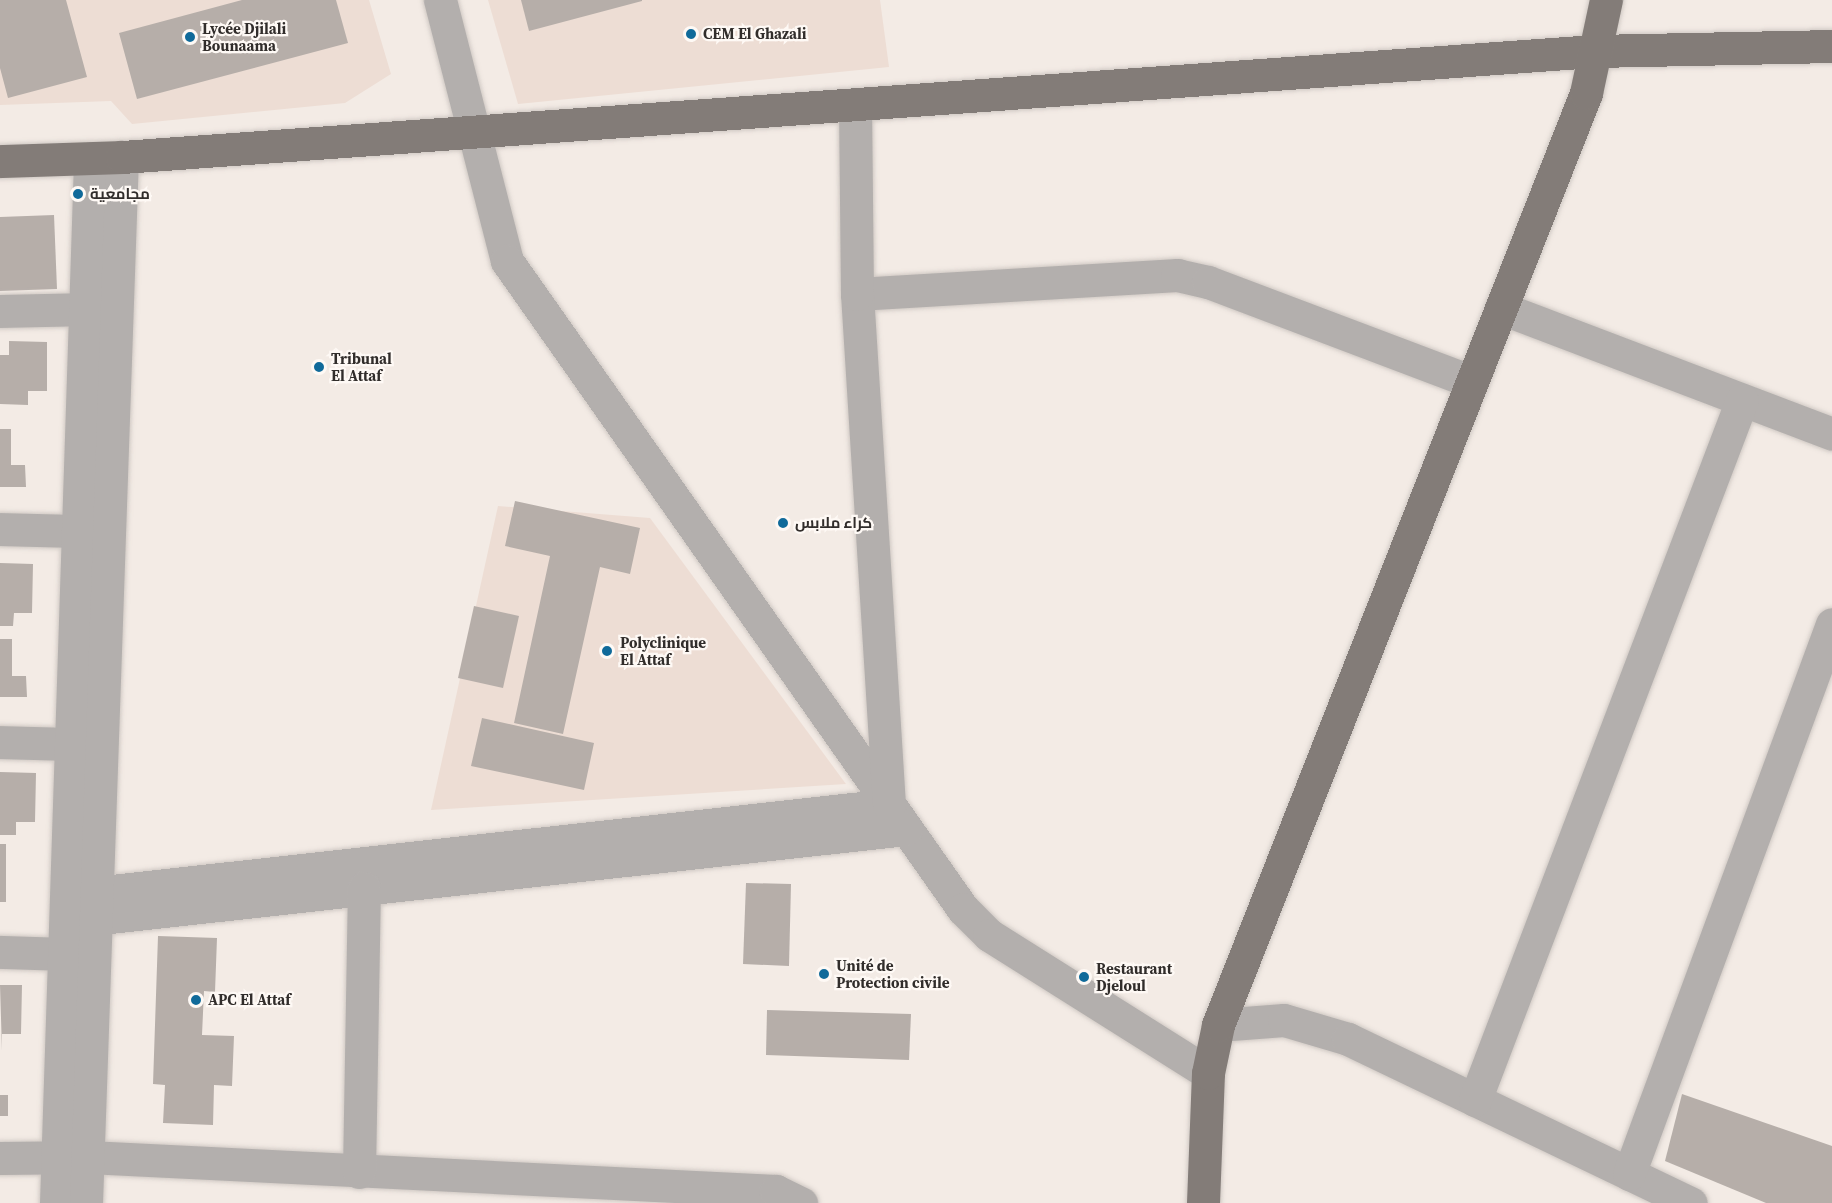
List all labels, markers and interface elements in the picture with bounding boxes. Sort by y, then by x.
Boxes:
place label: Lycée Djilali Bounaama [202,19,286,54]
place label: CEM El Ghazali [703,25,807,43]
marker: CEM El Ghazali [684,27,698,41]
marker: Lycée Djilali Bounaama [183,30,197,44]
place label: مجامعية [90,185,150,203]
marker: مجامعية [71,187,85,201]
place label: Tribunal El Attaf [331,349,392,384]
marker: Tribunal El Attaf [312,360,326,374]
place label: كراء ملابس [795,514,872,532]
marker: كراء ملابس [776,516,790,530]
place label: Polyclinique El Attaf [620,633,706,668]
marker: Polyclinique El Attaf [598,642,616,660]
place label: Unité de Protection civile [836,956,950,991]
place label: Restaurant Djeloul [1096,959,1172,994]
marker: Unité de Protection civile [817,967,831,981]
marker: Restaurant Djeloul [1077,970,1091,984]
place label: APC El Attaf [208,991,291,1009]
marker: APC El Attaf [189,993,203,1007]

